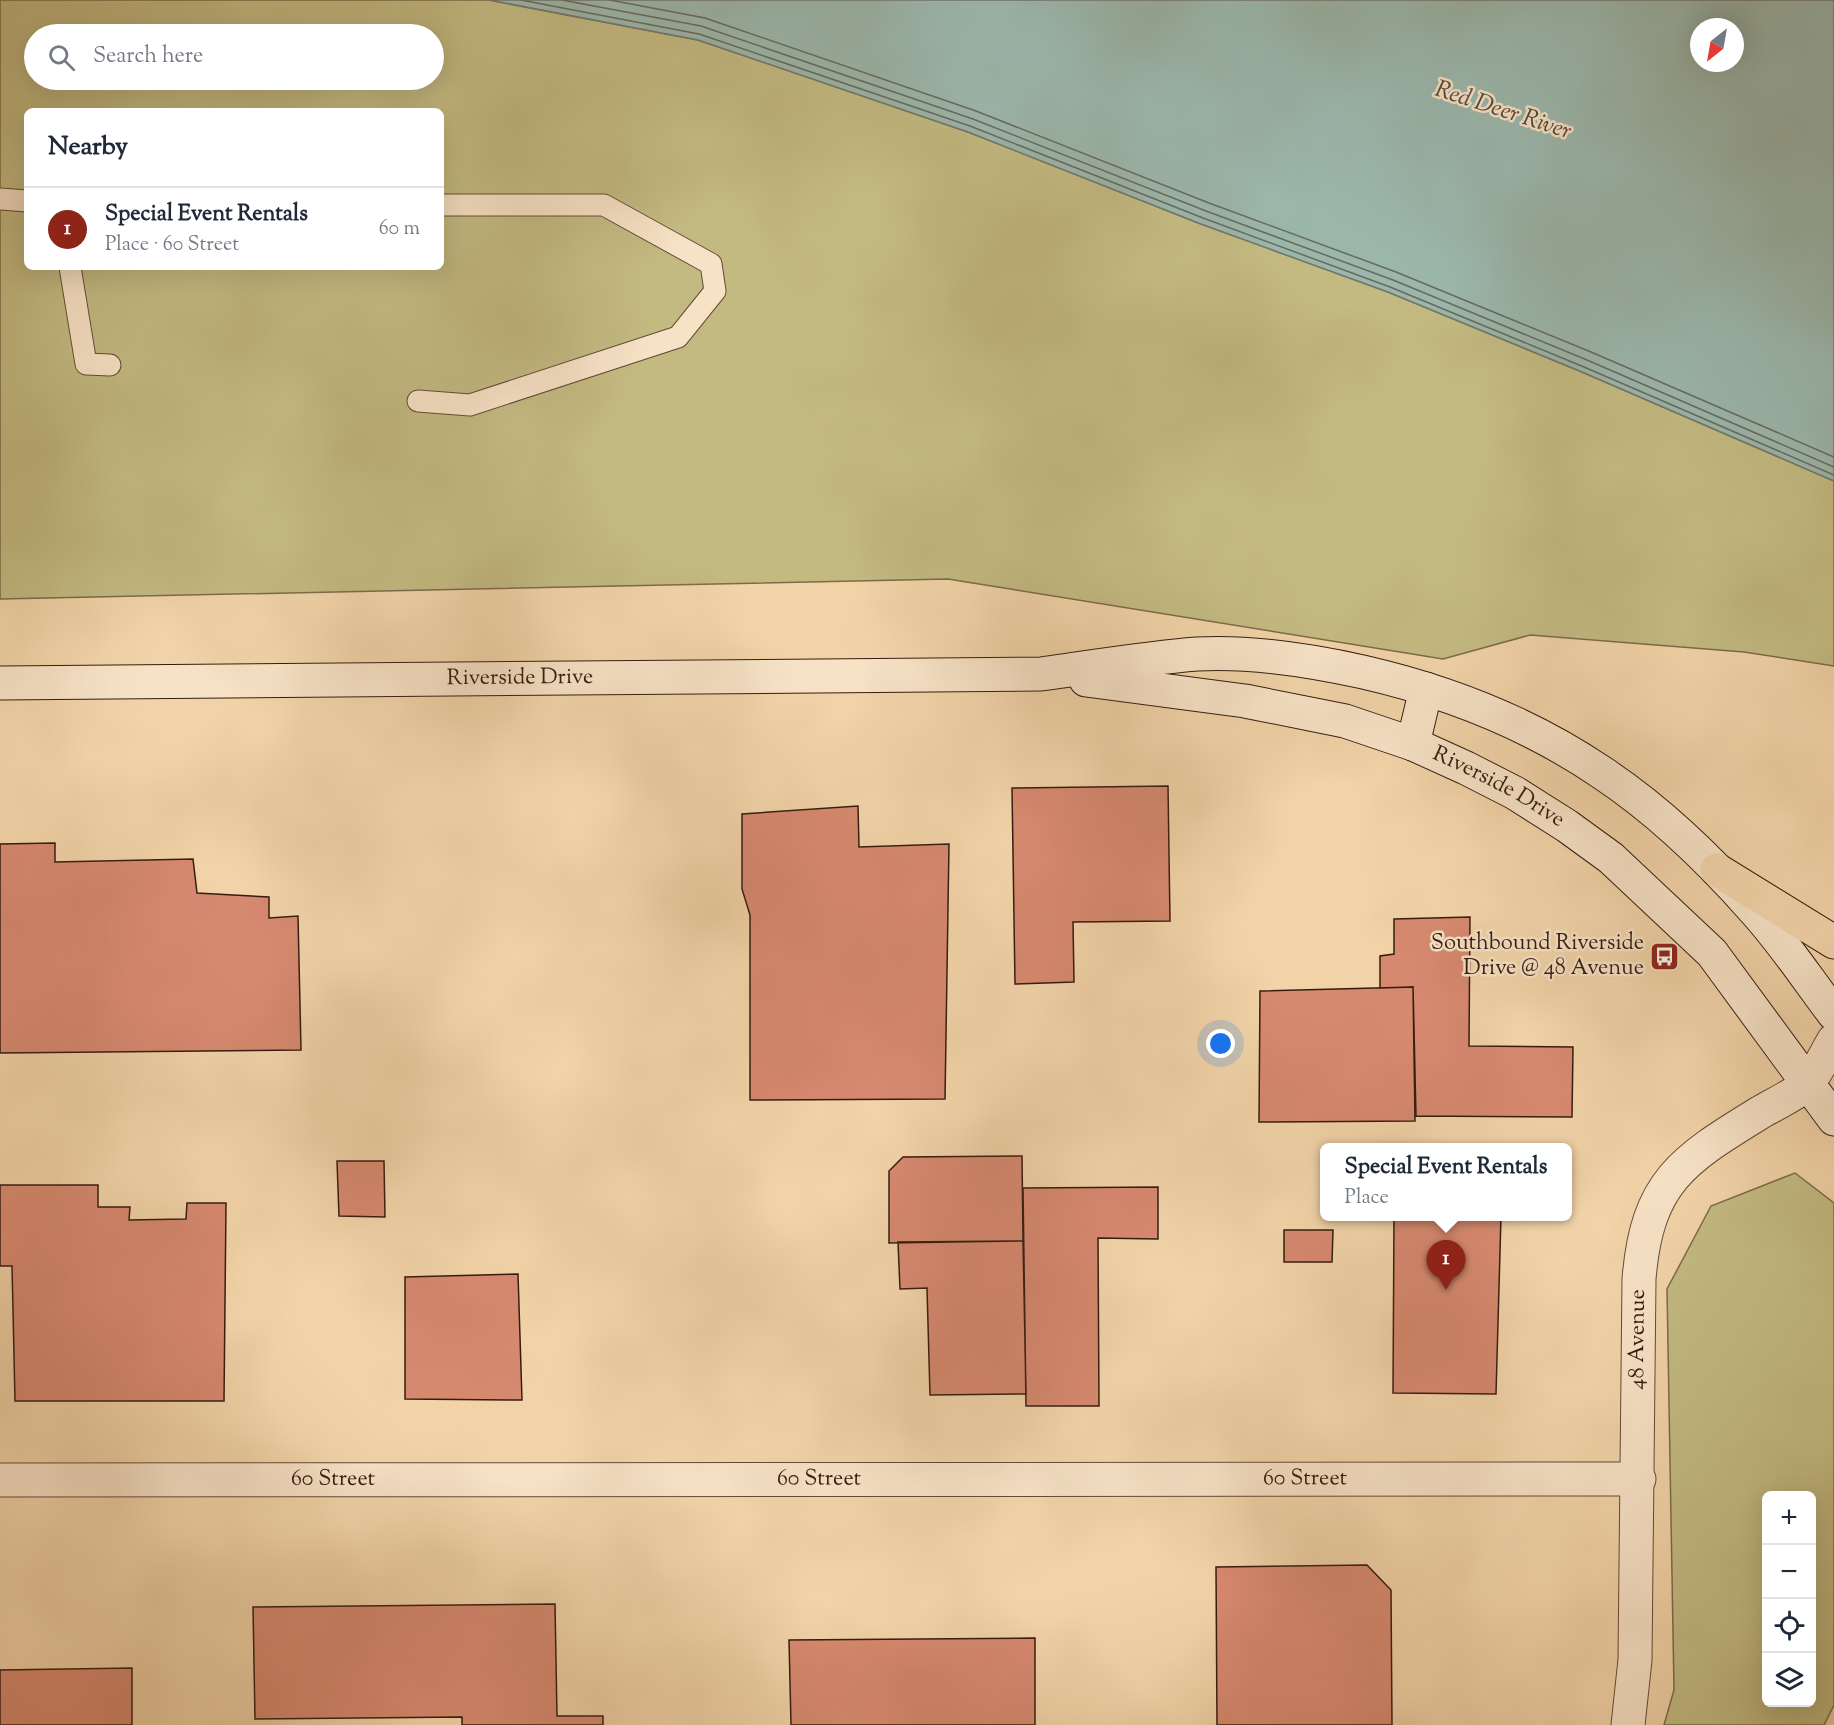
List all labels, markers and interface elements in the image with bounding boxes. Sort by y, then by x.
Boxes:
north arrow [1690,18,1744,72]
search box [24,24,444,90]
icon: search [45,41,78,74]
text: Search here [93,41,203,73]
water label: Red Deer River [1430,73,1576,149]
text: Nearby [48,129,128,166]
text: Special Event Rentals [105,199,308,231]
text: 1 [64,215,71,244]
text: 60 m [379,215,420,244]
text: Place · 60 Street [105,231,239,260]
street label: Riverside Drive [447,662,593,695]
street label: Riverside Drive [1427,739,1571,836]
place label: Southbound Riverside Drive @ 48 Avenue [1431,928,1644,985]
bus stop icon: Southbound Riverside Drive @ 48 Avenue [1649,941,1681,973]
your location [1206,1029,1235,1058]
popup [1320,1143,1572,1221]
text: Special Event Rentals [1345,1152,1547,1184]
text: Place [1345,1184,1389,1213]
pin: 1 [1426,1240,1466,1290]
street label: 48 Avenue [1622,1289,1655,1390]
street label: 60 Street [777,1463,862,1496]
street label: 60 Street [1263,1463,1348,1495]
street label: 60 Street [291,1464,376,1496]
map controls [1762,1491,1816,1707]
button: + [1762,1491,1816,1545]
button: − [1762,1545,1816,1599]
button: locate [1762,1599,1816,1653]
button: layers [1762,1653,1816,1707]

